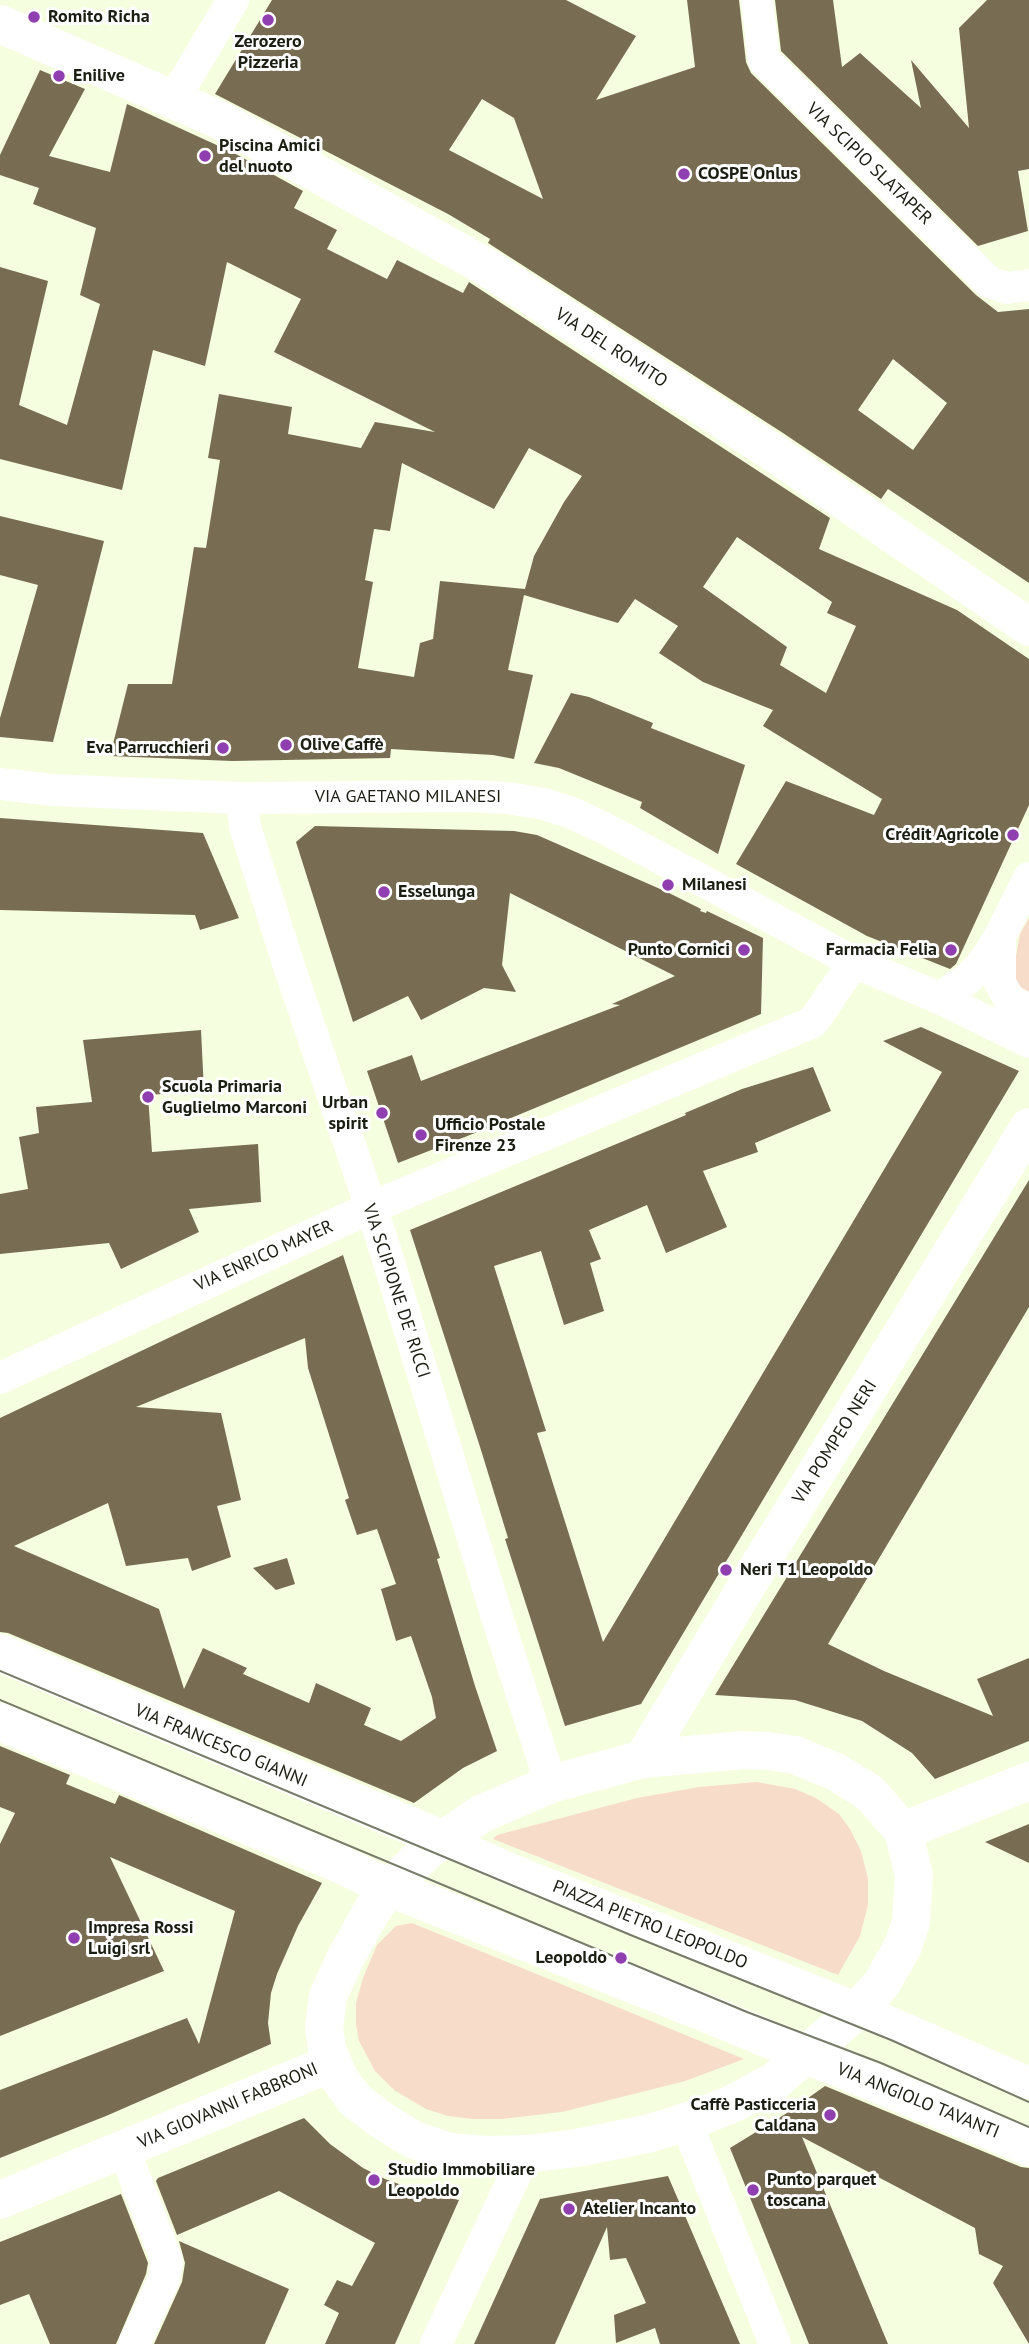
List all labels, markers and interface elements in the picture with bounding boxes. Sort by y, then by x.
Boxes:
place label: Romito Richa [48,6,150,28]
marker: Romito Richa [26,9,42,25]
marker: Zerozero Pizzeria [260,12,276,28]
place label: Zerozero Pizzeria [234,31,302,74]
place label: Enilive [73,65,125,87]
marker: Enilive [51,68,67,84]
street label: VIA SCIPIO SLATAPER [802,98,936,230]
place label: Piscina Amici del nuoto [219,135,321,178]
marker: Piscina Amici del nuoto [197,148,213,164]
place label: COSPE Onlus [698,163,798,185]
marker: COSPE Onlus [676,166,692,182]
street label: VIA DEL ROMITO [551,304,671,392]
place label: Olive Caffè [300,734,384,756]
place label: Eva Parrucchieri [86,737,209,759]
marker: Olive Caffè [278,737,294,753]
marker: Eva Parrucchieri [215,740,231,756]
street label: VIA GAETANO MILANESI [315,786,501,808]
place label: Crédit Agricole [885,824,999,846]
marker: Crédit Agricole [1005,827,1021,843]
place label: Milanesi [682,874,747,896]
marker: Milanesi [660,877,676,893]
place label: Esselunga [398,881,475,903]
marker: Esselunga [376,884,392,900]
place label: Punto Cornici [628,939,730,961]
place label: Farmacia Felia [826,939,937,961]
marker: Punto Cornici [736,942,752,958]
marker: Farmacia Felia [943,942,959,958]
place label: Scuola Primaria Guglielmo Marconi [162,1076,307,1118]
marker: Scuola Primaria Guglielmo Marconi [140,1089,156,1105]
place label: Urban spirit [322,1092,368,1134]
marker: Urban spirit [374,1105,390,1121]
place label: Ufficio Postale Firenze 23 [435,1114,545,1156]
marker: Ufficio Postale Firenze 23 [413,1127,429,1143]
street label: VIA SCIPIONE DE' RICCI [358,1201,434,1381]
street label: VIA ENRICO MAYER [191,1216,337,1296]
street label: VIA POMPEO NERI [788,1376,882,1508]
place label: Neri T1 Leopoldo [740,1559,873,1581]
marker: Neri T1 Leopoldo [718,1562,734,1578]
street label: VIA FRANCESCO GIANNI [131,1700,311,1792]
street label: PIAZZA PIETRO LEOPOLDO [549,1876,751,1974]
place label: Impresa Rossi Luigi srl [88,1917,194,1960]
marker: Impresa Rossi Luigi srl [66,1930,82,1946]
place label: Leopoldo [536,1947,607,1969]
marker: Leopoldo [613,1950,629,1966]
street label: VIA GIOVANNI FABBRONI [135,2058,321,2154]
street label: VIA ANGIOLO TAVANTI [834,2059,1002,2143]
place label: Caffè Pasticceria Caldana [690,2094,816,2136]
marker: Caffè Pasticceria Caldana [822,2107,838,2123]
place label: Studio Immobiliare Leopoldo [388,2159,535,2202]
place label: Punto parquet toscana [767,2169,876,2212]
marker: Studio Immobiliare Leopoldo [366,2172,382,2188]
marker: Punto parquet toscana [745,2182,761,2198]
place label: Atelier Incanto [583,2198,696,2220]
marker: Atelier Incanto [561,2201,577,2217]

